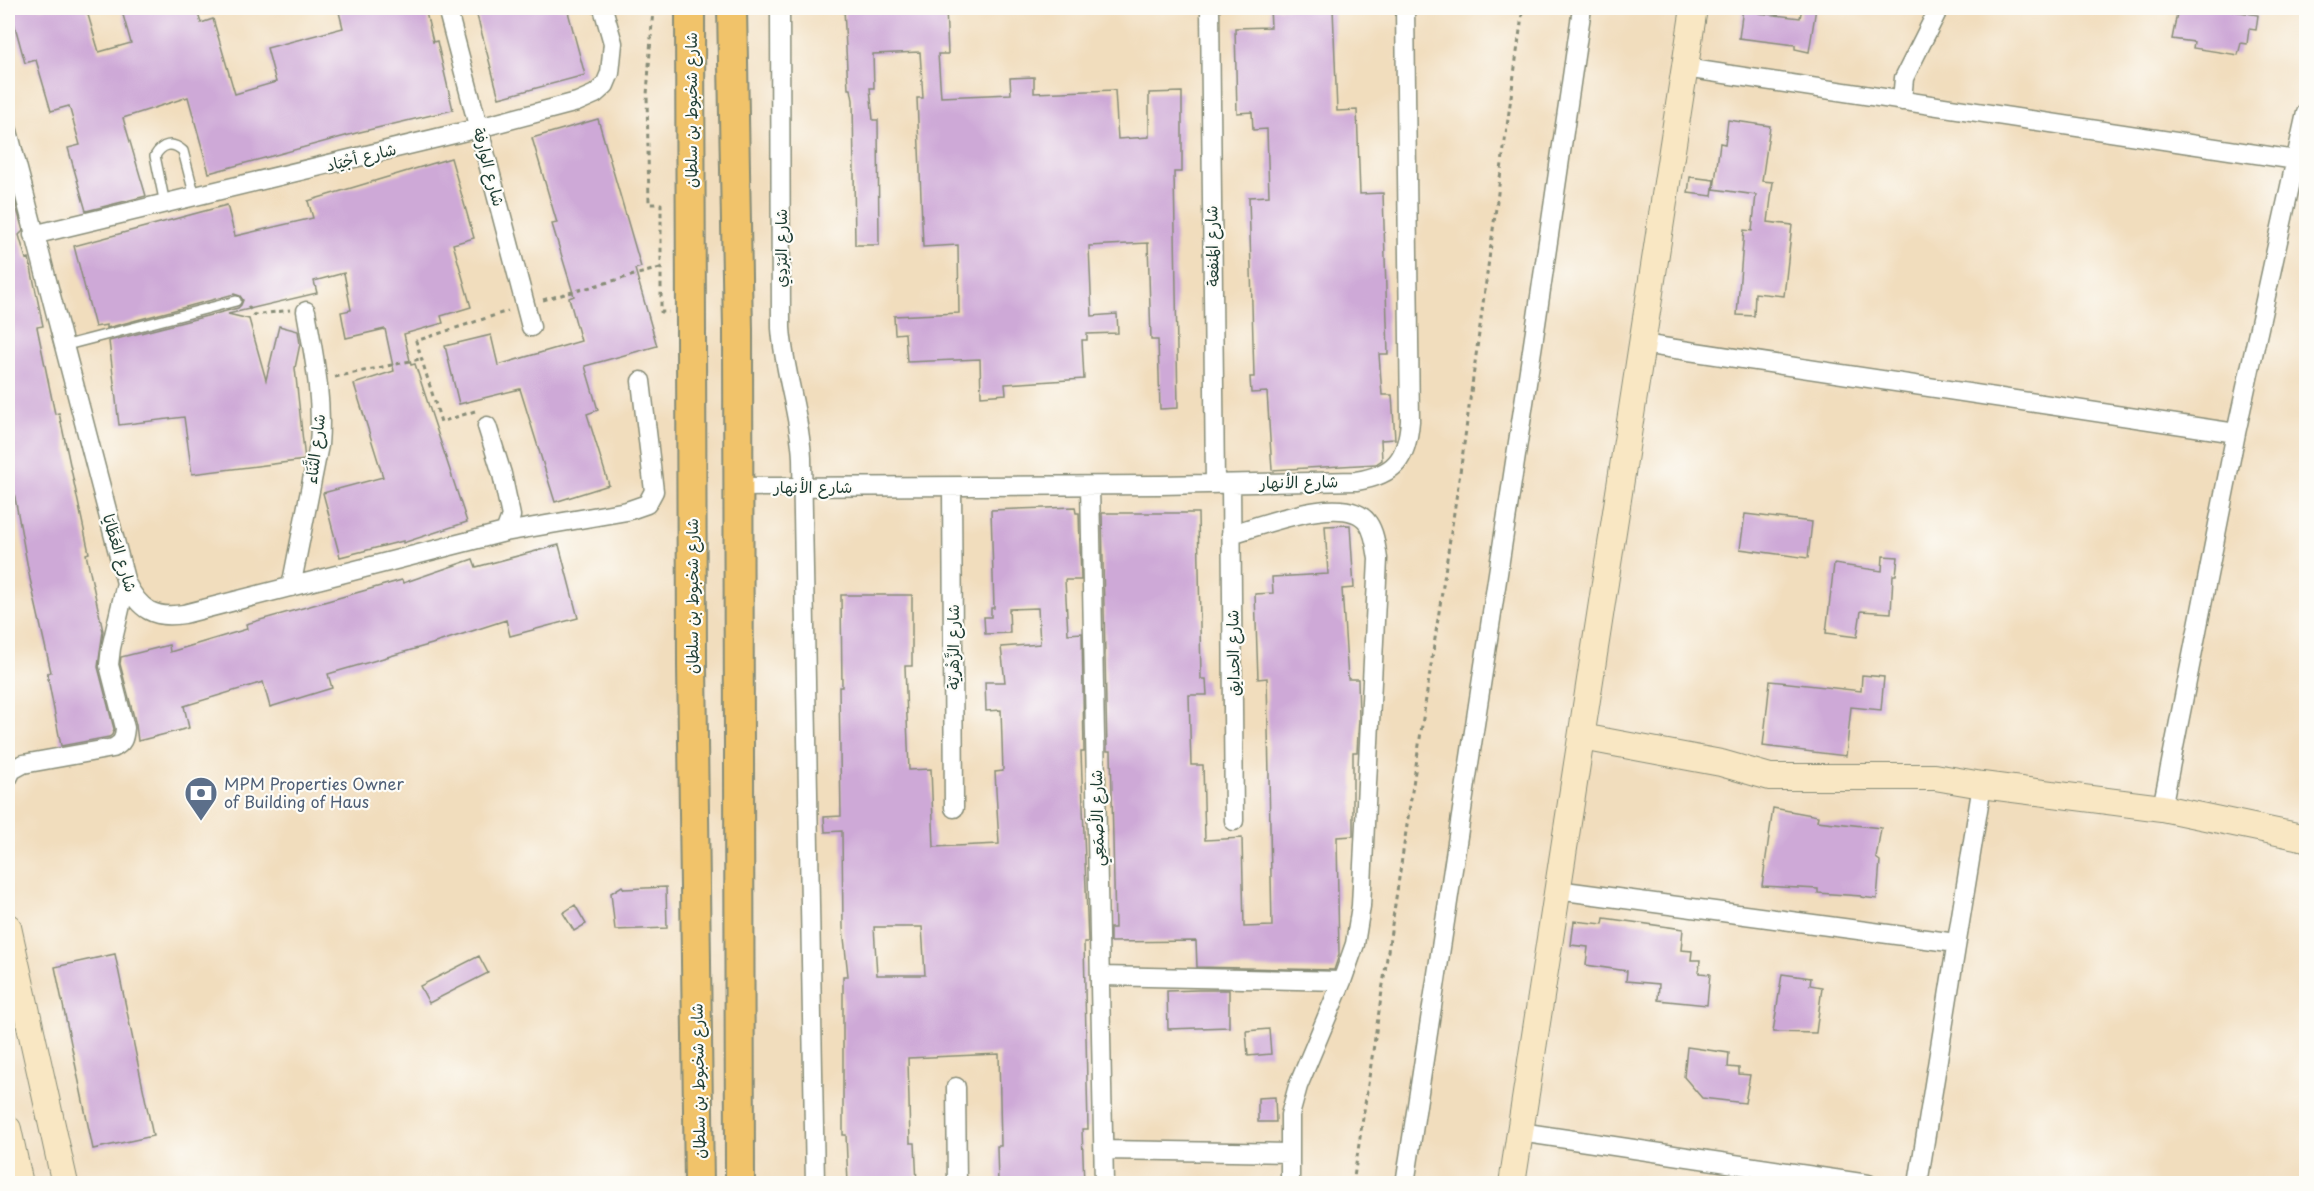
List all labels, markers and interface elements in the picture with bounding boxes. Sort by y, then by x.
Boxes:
street label: شارع شخبوط بن سلطان [678,32,703,188]
street label: شارع الوارفة [467,125,512,209]
street label: شارع أجْيَاد [323,136,399,177]
street label: شارع المَنفعة [1198,205,1225,287]
street label: شارع البَرْدِي [768,209,793,287]
street label: شارع الثَّنَاء [298,412,331,486]
street label: شارع الأنهار [1258,468,1338,495]
street label: شارع الأنهار [772,474,852,499]
street label: شارع العَطَايَا [97,511,144,595]
street label: شارع شخبوط بن سلطان [679,518,704,674]
street label: شارع الزَّهْريّة [940,604,965,690]
street label: شارع الحدايق [1219,610,1246,696]
street label: شارع الأصمَعِي [1083,769,1113,867]
place label: MPM Properties Owner of Building of Haus [224,771,404,813]
bank icon: MPM Properties Owner of Building of Haus [183,775,219,822]
street label: شارع شخبوط بن سلطان [684,1003,711,1159]

